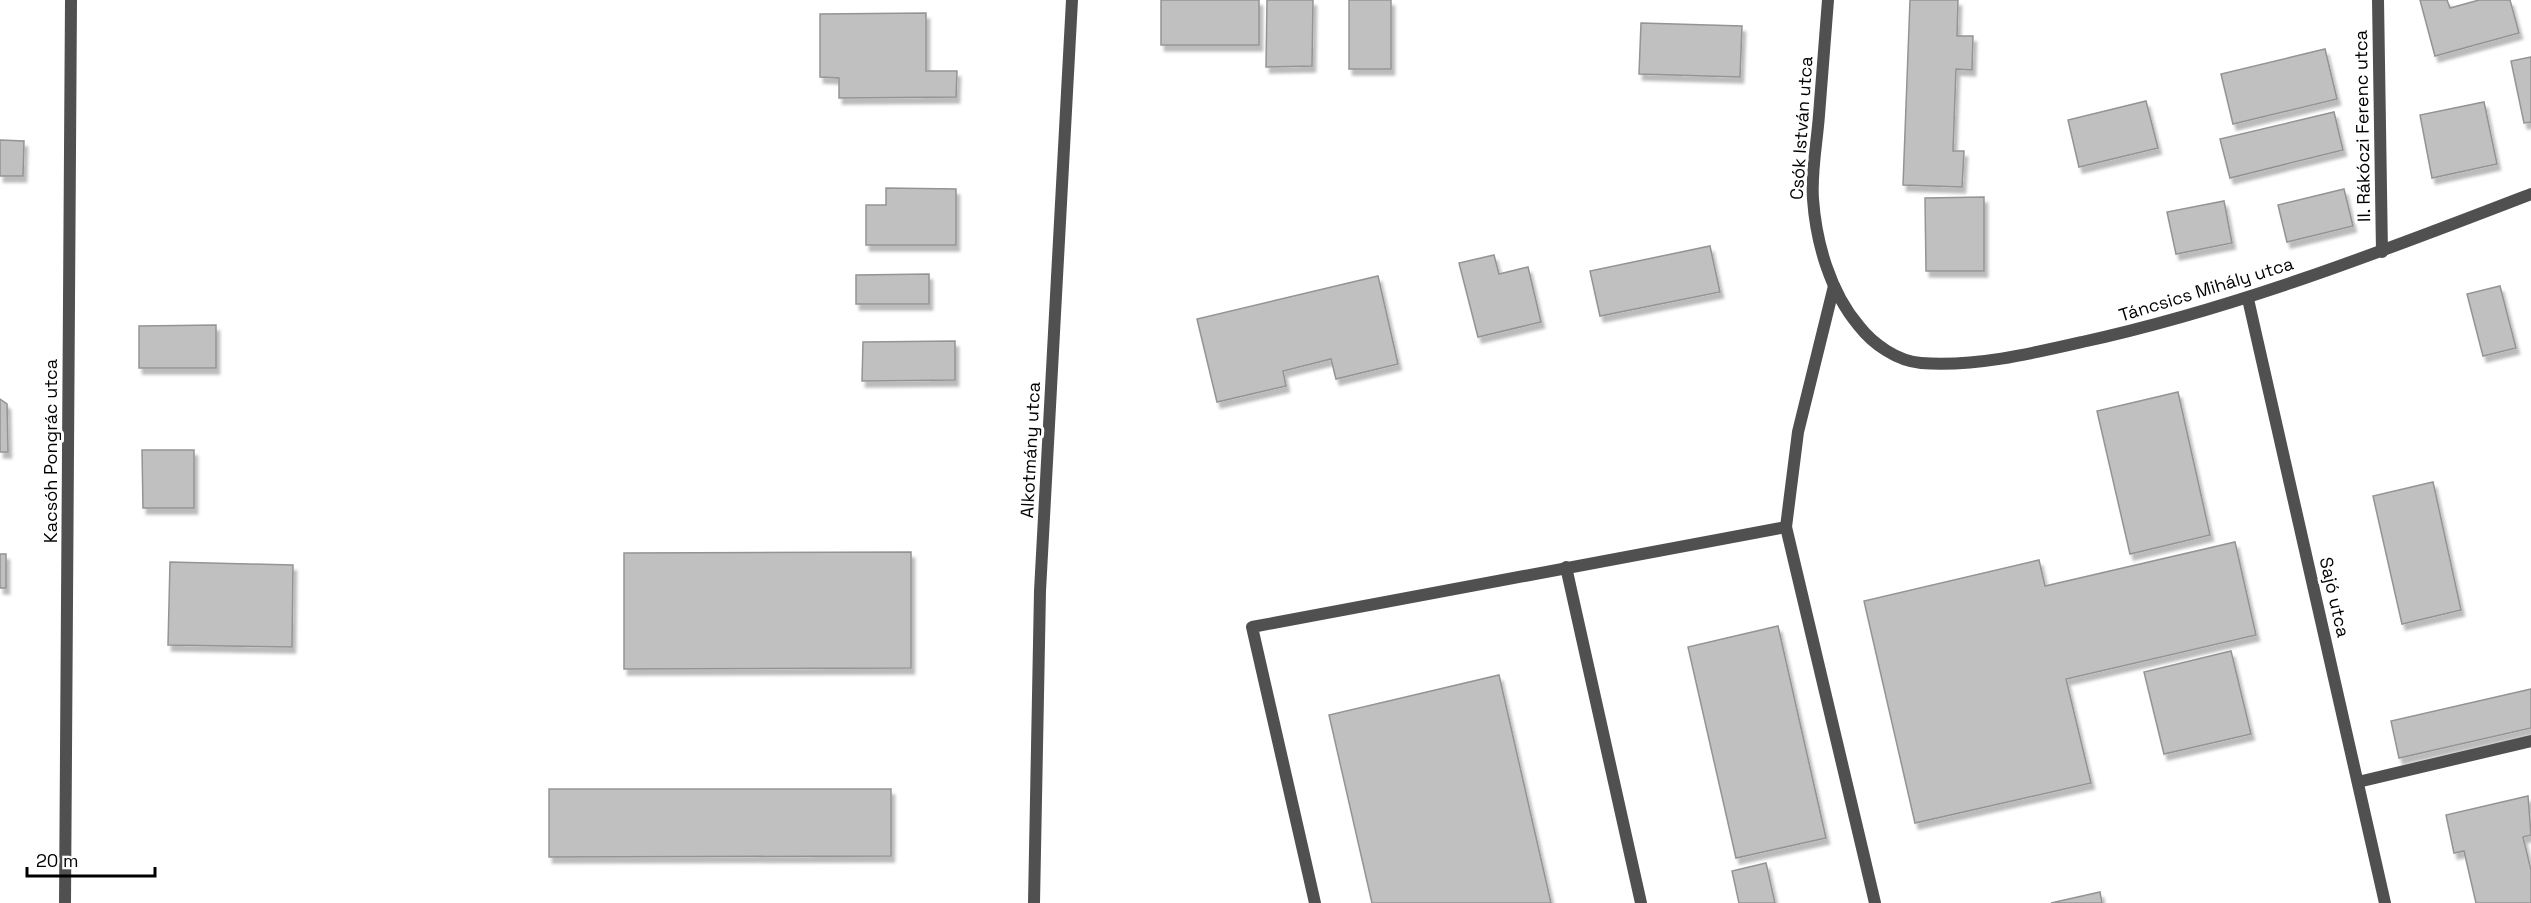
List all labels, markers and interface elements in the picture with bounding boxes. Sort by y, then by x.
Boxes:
street label: II. Rákóczi Ferenc utca [2349,30,2375,222]
street label: Csók István utca [1785,55,1817,201]
street label: Táncsics Mihály utca [2116,251,2296,327]
street label: Kacsóh Pongrác utca [39,359,62,543]
street label: Alkotmány utca [1015,381,1045,519]
street label: Sajó utca [2315,555,2355,639]
scale bar [27,840,154,878]
text: 20 m [36,849,79,872]

